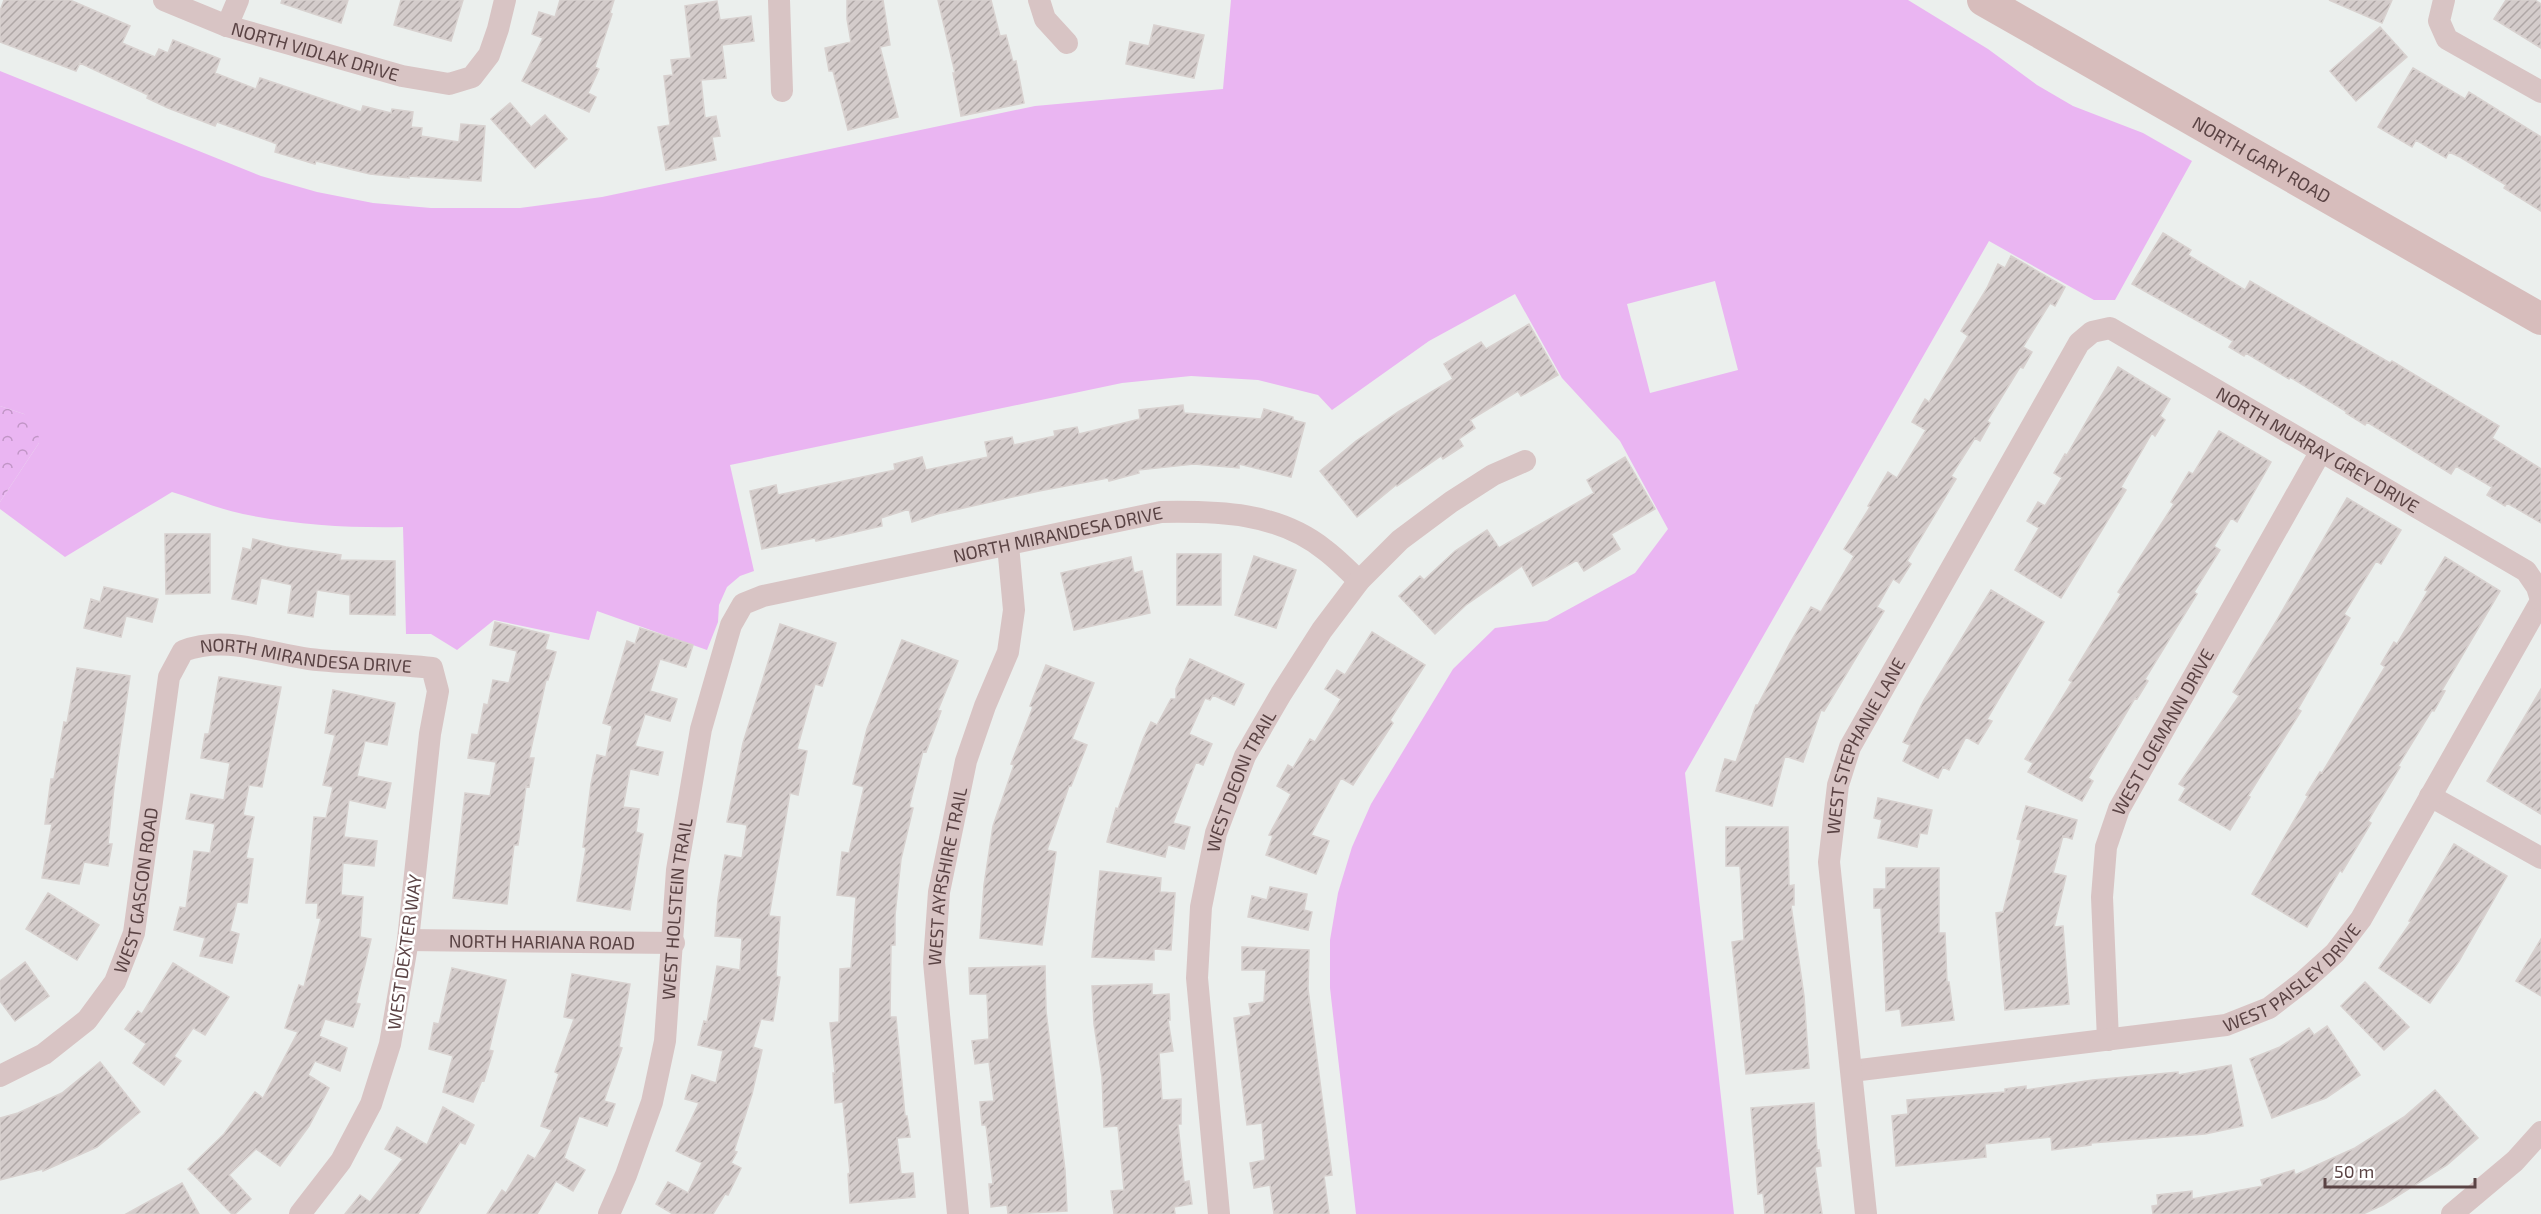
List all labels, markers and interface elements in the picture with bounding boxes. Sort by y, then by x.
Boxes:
street label: NORTH VIDLAK DRIVE [229,17,402,86]
street label: NORTH GARY ROAD [2189,111,2335,207]
street label: NORTH MURRAY GREY DRIVE [2212,382,2423,517]
street label: NORTH MIRANDESA DRIVE [951,501,1164,567]
street label: NORTH MIRANDESA DRIVE [199,633,413,677]
street label: WEST LOEMANN DRIVE [2107,645,2218,819]
street label: WEST STEPHANIE LANE [1821,654,1909,836]
street label: WEST DEONI TRAIL [1201,706,1280,854]
street label: WEST AYRSHIRE TRAIL [923,785,971,966]
street label: WEST GASCON ROAD [108,806,162,976]
street label: WEST HOLSTEIN TRAIL [657,816,697,1001]
street label: WEST DEXTER WAY [382,872,426,1031]
street label: WEST PAISLEY DRIVE [2220,919,2365,1036]
street label: NORTH HARIANA ROAD [449,929,635,954]
scale bar [2325,1151,2475,1189]
text: 50 m [2334,1160,2374,1182]

